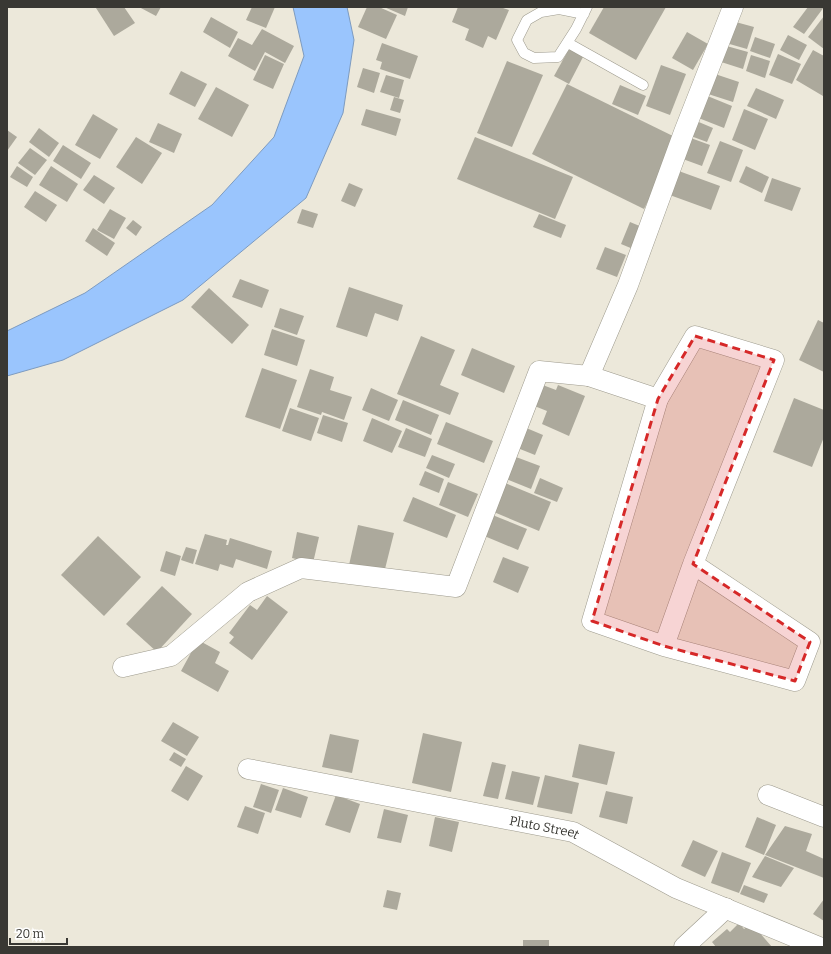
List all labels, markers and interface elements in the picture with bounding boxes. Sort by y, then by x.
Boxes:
street label: Pluto Street [508,813,582,842]
scale bar [10,920,67,946]
text: 20 m [16,927,45,941]

